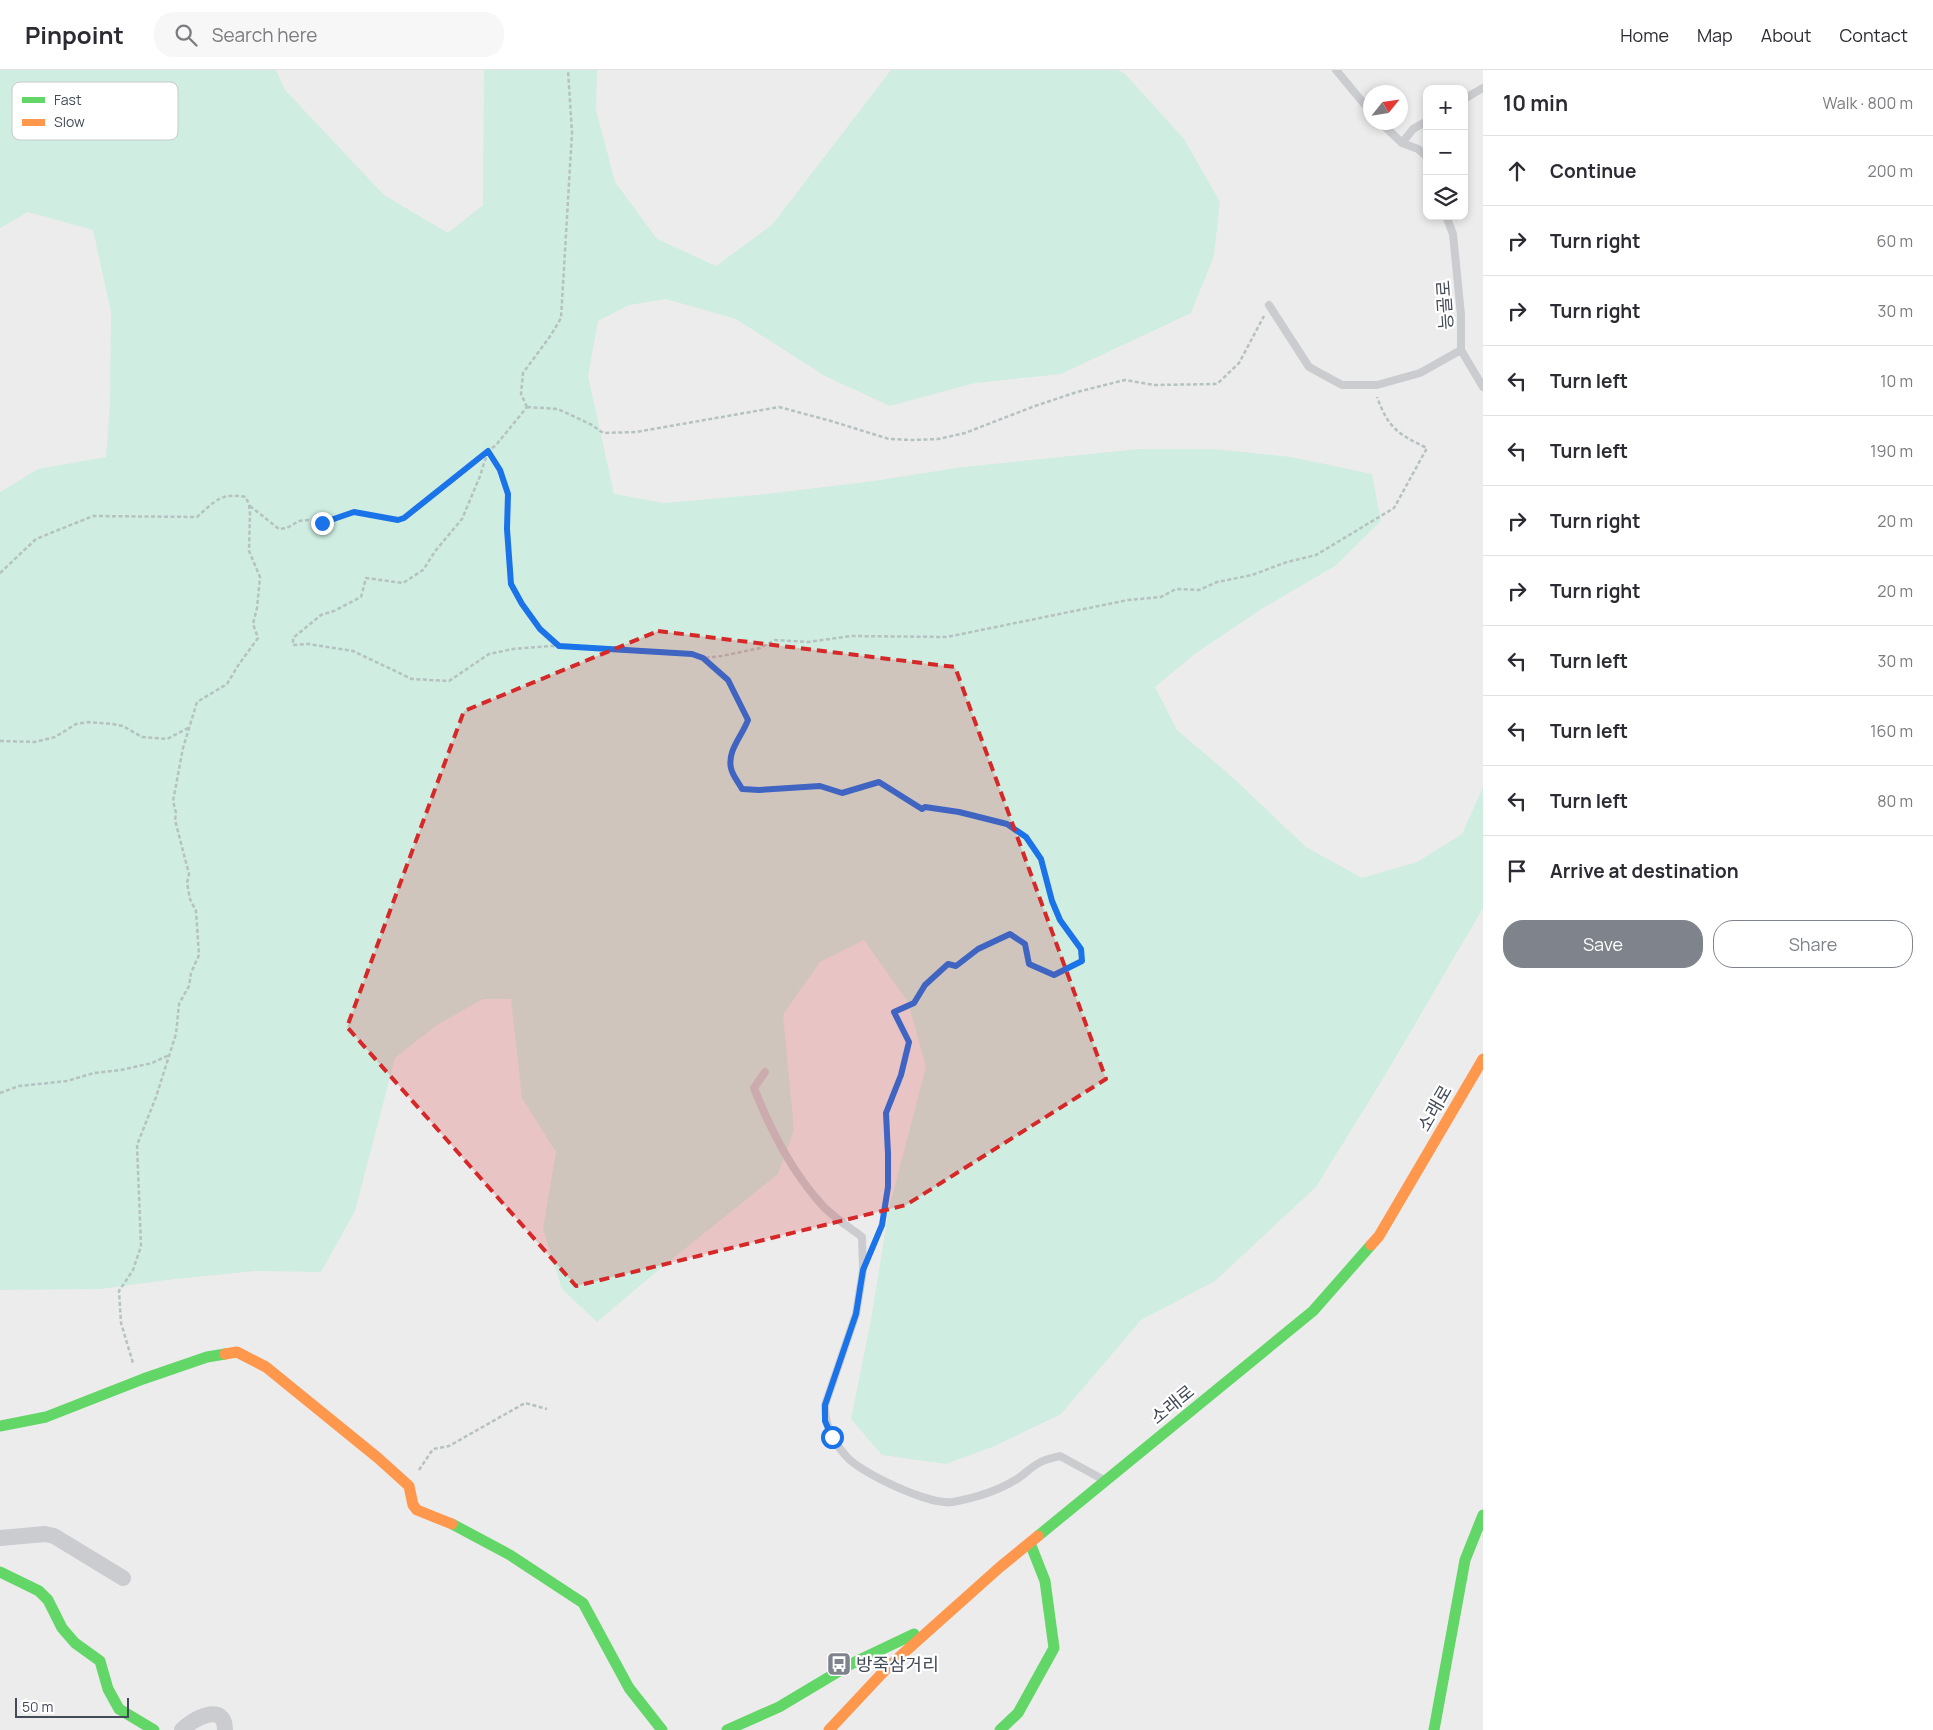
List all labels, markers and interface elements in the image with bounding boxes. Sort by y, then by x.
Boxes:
search box [154,12,504,57]
text: Pinpoint [25,18,124,51]
icon: search [172,21,200,49]
text: Search here [212,22,317,48]
text: Home [1620,23,1669,47]
text: Map [1697,23,1733,47]
text: About [1761,23,1811,47]
text: Contact [1839,23,1908,47]
legend [12,82,178,140]
north arrow [1363,85,1408,130]
map controls [1423,85,1468,220]
button: + [1423,85,1468,130]
text: 10 min [1503,89,1568,117]
text: Fast [54,90,82,109]
text: Walk · 800 m [1823,92,1913,114]
text: Slow [54,112,85,131]
button: − [1423,130,1468,175]
icon: ahead [1503,157,1531,185]
text: Continue [1550,158,1636,184]
text: 200 m [1868,160,1913,182]
button: layers [1423,175,1468,220]
icon: right [1503,227,1531,255]
text: Turn right [1550,228,1640,254]
text: 60 m [1877,230,1913,252]
street label: 능골로 [1430,279,1458,331]
icon: right [1503,297,1531,325]
text: Turn right [1550,298,1640,324]
text: 30 m [1878,300,1913,322]
icon: left [1503,367,1531,395]
text: Turn left [1550,368,1628,394]
text: 10 m [1880,370,1913,392]
icon: left [1503,437,1531,465]
text: Turn left [1550,438,1628,464]
text: 190 m [1870,440,1913,462]
icon: right [1503,507,1531,535]
text: Turn right [1550,508,1640,534]
text: 20 m [1877,510,1913,532]
route end [311,512,334,535]
icon: right [1503,577,1531,605]
text: Turn right [1550,578,1640,604]
text: 20 m [1877,580,1913,602]
icon: left [1503,647,1531,675]
text: Turn left [1550,648,1628,674]
text: 30 m [1878,650,1913,672]
icon: left [1503,717,1531,745]
text: Turn left [1550,718,1628,744]
text: 160 m [1870,720,1913,742]
icon: left [1503,787,1531,815]
text: Turn left [1550,788,1628,814]
text: 80 m [1877,790,1913,812]
icon: arrive [1503,857,1531,885]
text: Arrive at destination [1550,858,1739,884]
button: Save [1503,920,1703,968]
button: Share [1713,920,1913,968]
street label: 소래로 [1411,1080,1457,1136]
street label: 소래로 [1145,1379,1199,1429]
route start [821,1426,844,1449]
bus stop icon: 방죽삼거리 [826,1651,852,1677]
place label: 방죽삼거리 [856,1652,939,1676]
scale bar [15,1695,129,1718]
text: 50 m [22,1697,53,1716]

